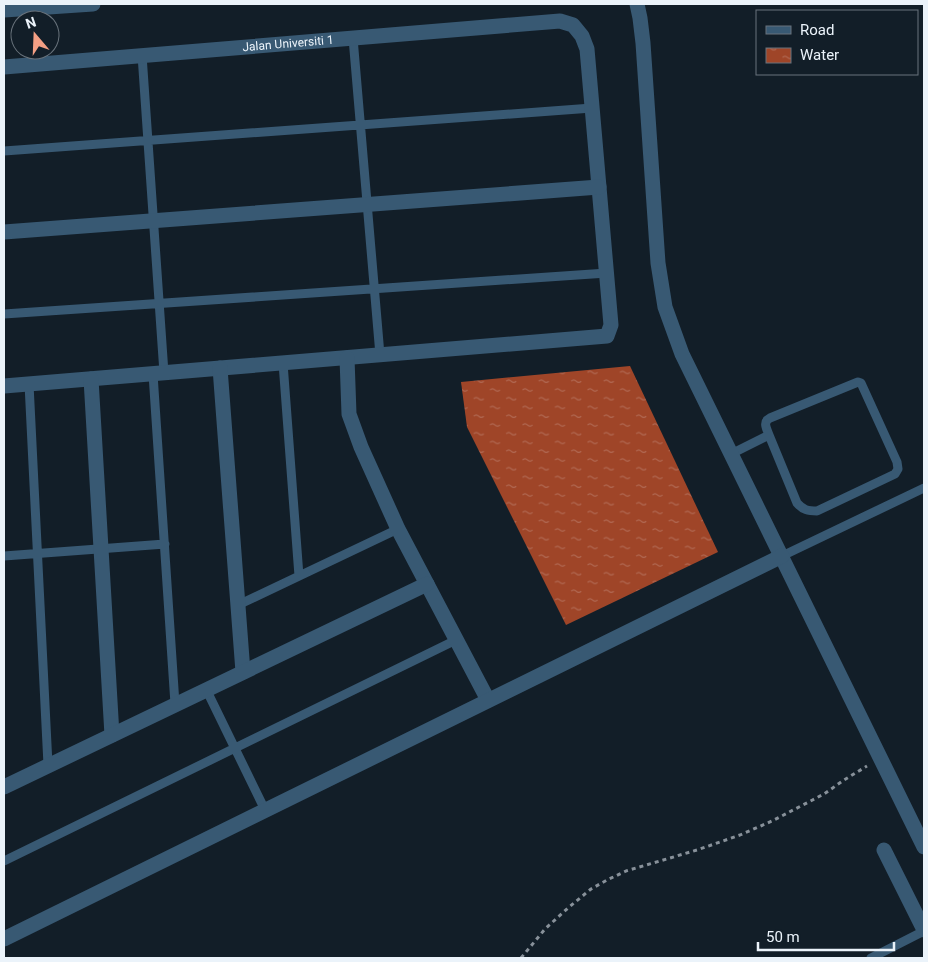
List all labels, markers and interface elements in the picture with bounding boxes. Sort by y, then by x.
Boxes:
north arrow [10,10,60,60]
legend [756,10,918,75]
text: N [23,14,38,32]
text: Road [800,21,834,39]
street label: Jalan Universiti 1 [242,33,334,54]
text: Water [800,46,839,64]
scale bar [758,920,894,952]
text: 50 m [766,928,800,946]

